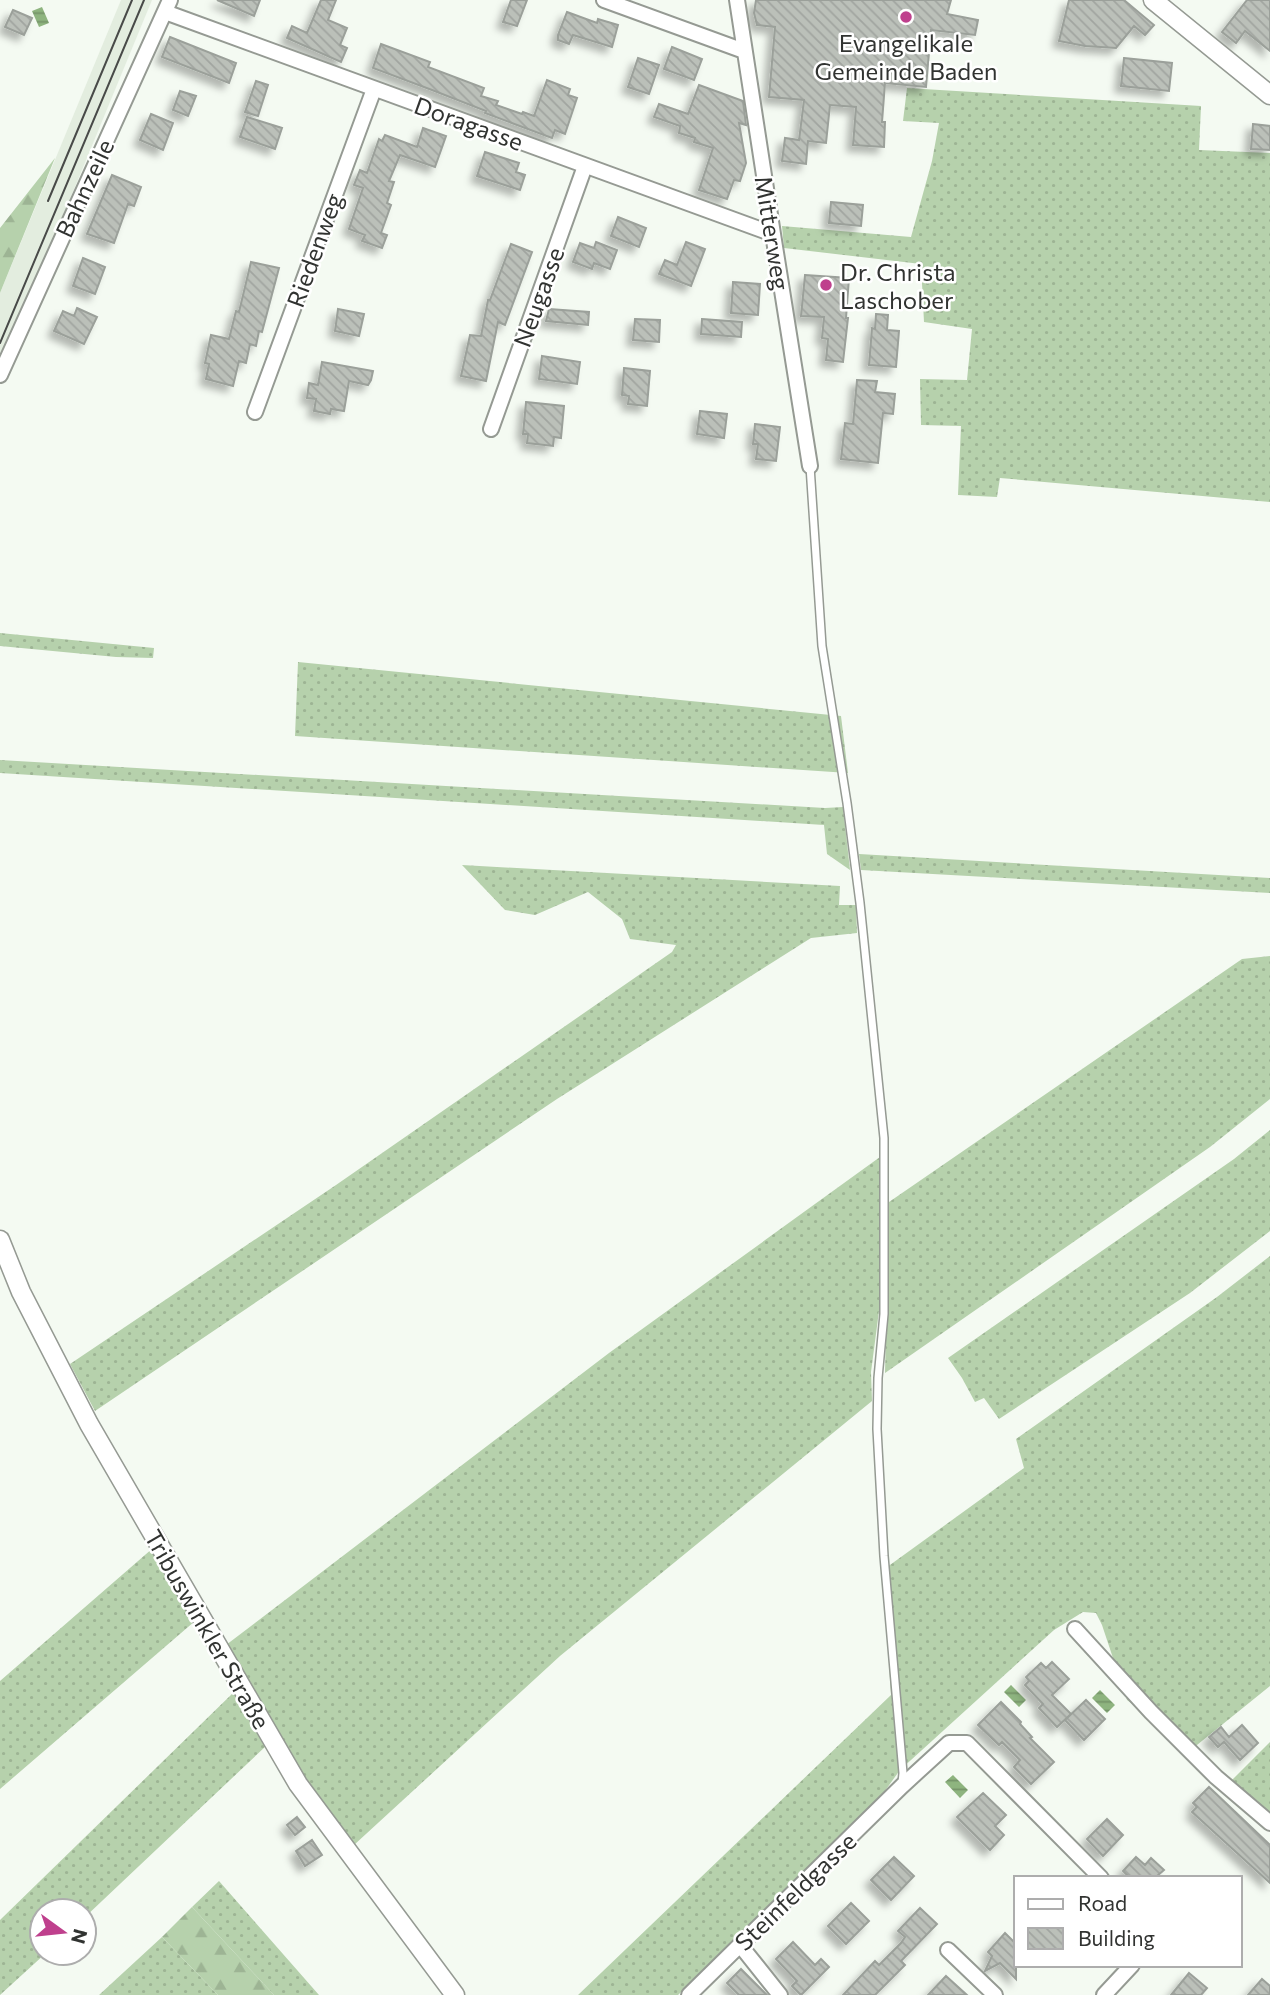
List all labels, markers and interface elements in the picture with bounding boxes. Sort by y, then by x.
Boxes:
marker: Evangelikale Gemeinde Baden [898,9,914,25]
place label: Evangelikale Gemeinde Baden [814,28,998,85]
street label: Doragasse [411,90,527,156]
street label: Bahnzeile [49,134,119,242]
street label: Mitterweg [750,174,796,292]
street label: Riedenweg [280,189,348,311]
street label: Neugasse [507,243,569,351]
place label: Dr. Christa Laschober [840,257,956,314]
marker: Dr. Christa Laschober [818,277,834,293]
street label: Tribuswinkler Straße [139,1524,277,1734]
street label: Steinfeldgasse [728,1826,862,1956]
legend [1014,1876,1242,1967]
text: Road [1078,1890,1127,1915]
north arrow [28,1897,98,1967]
text: Building [1078,1925,1155,1950]
text: N [67,1927,93,1946]

